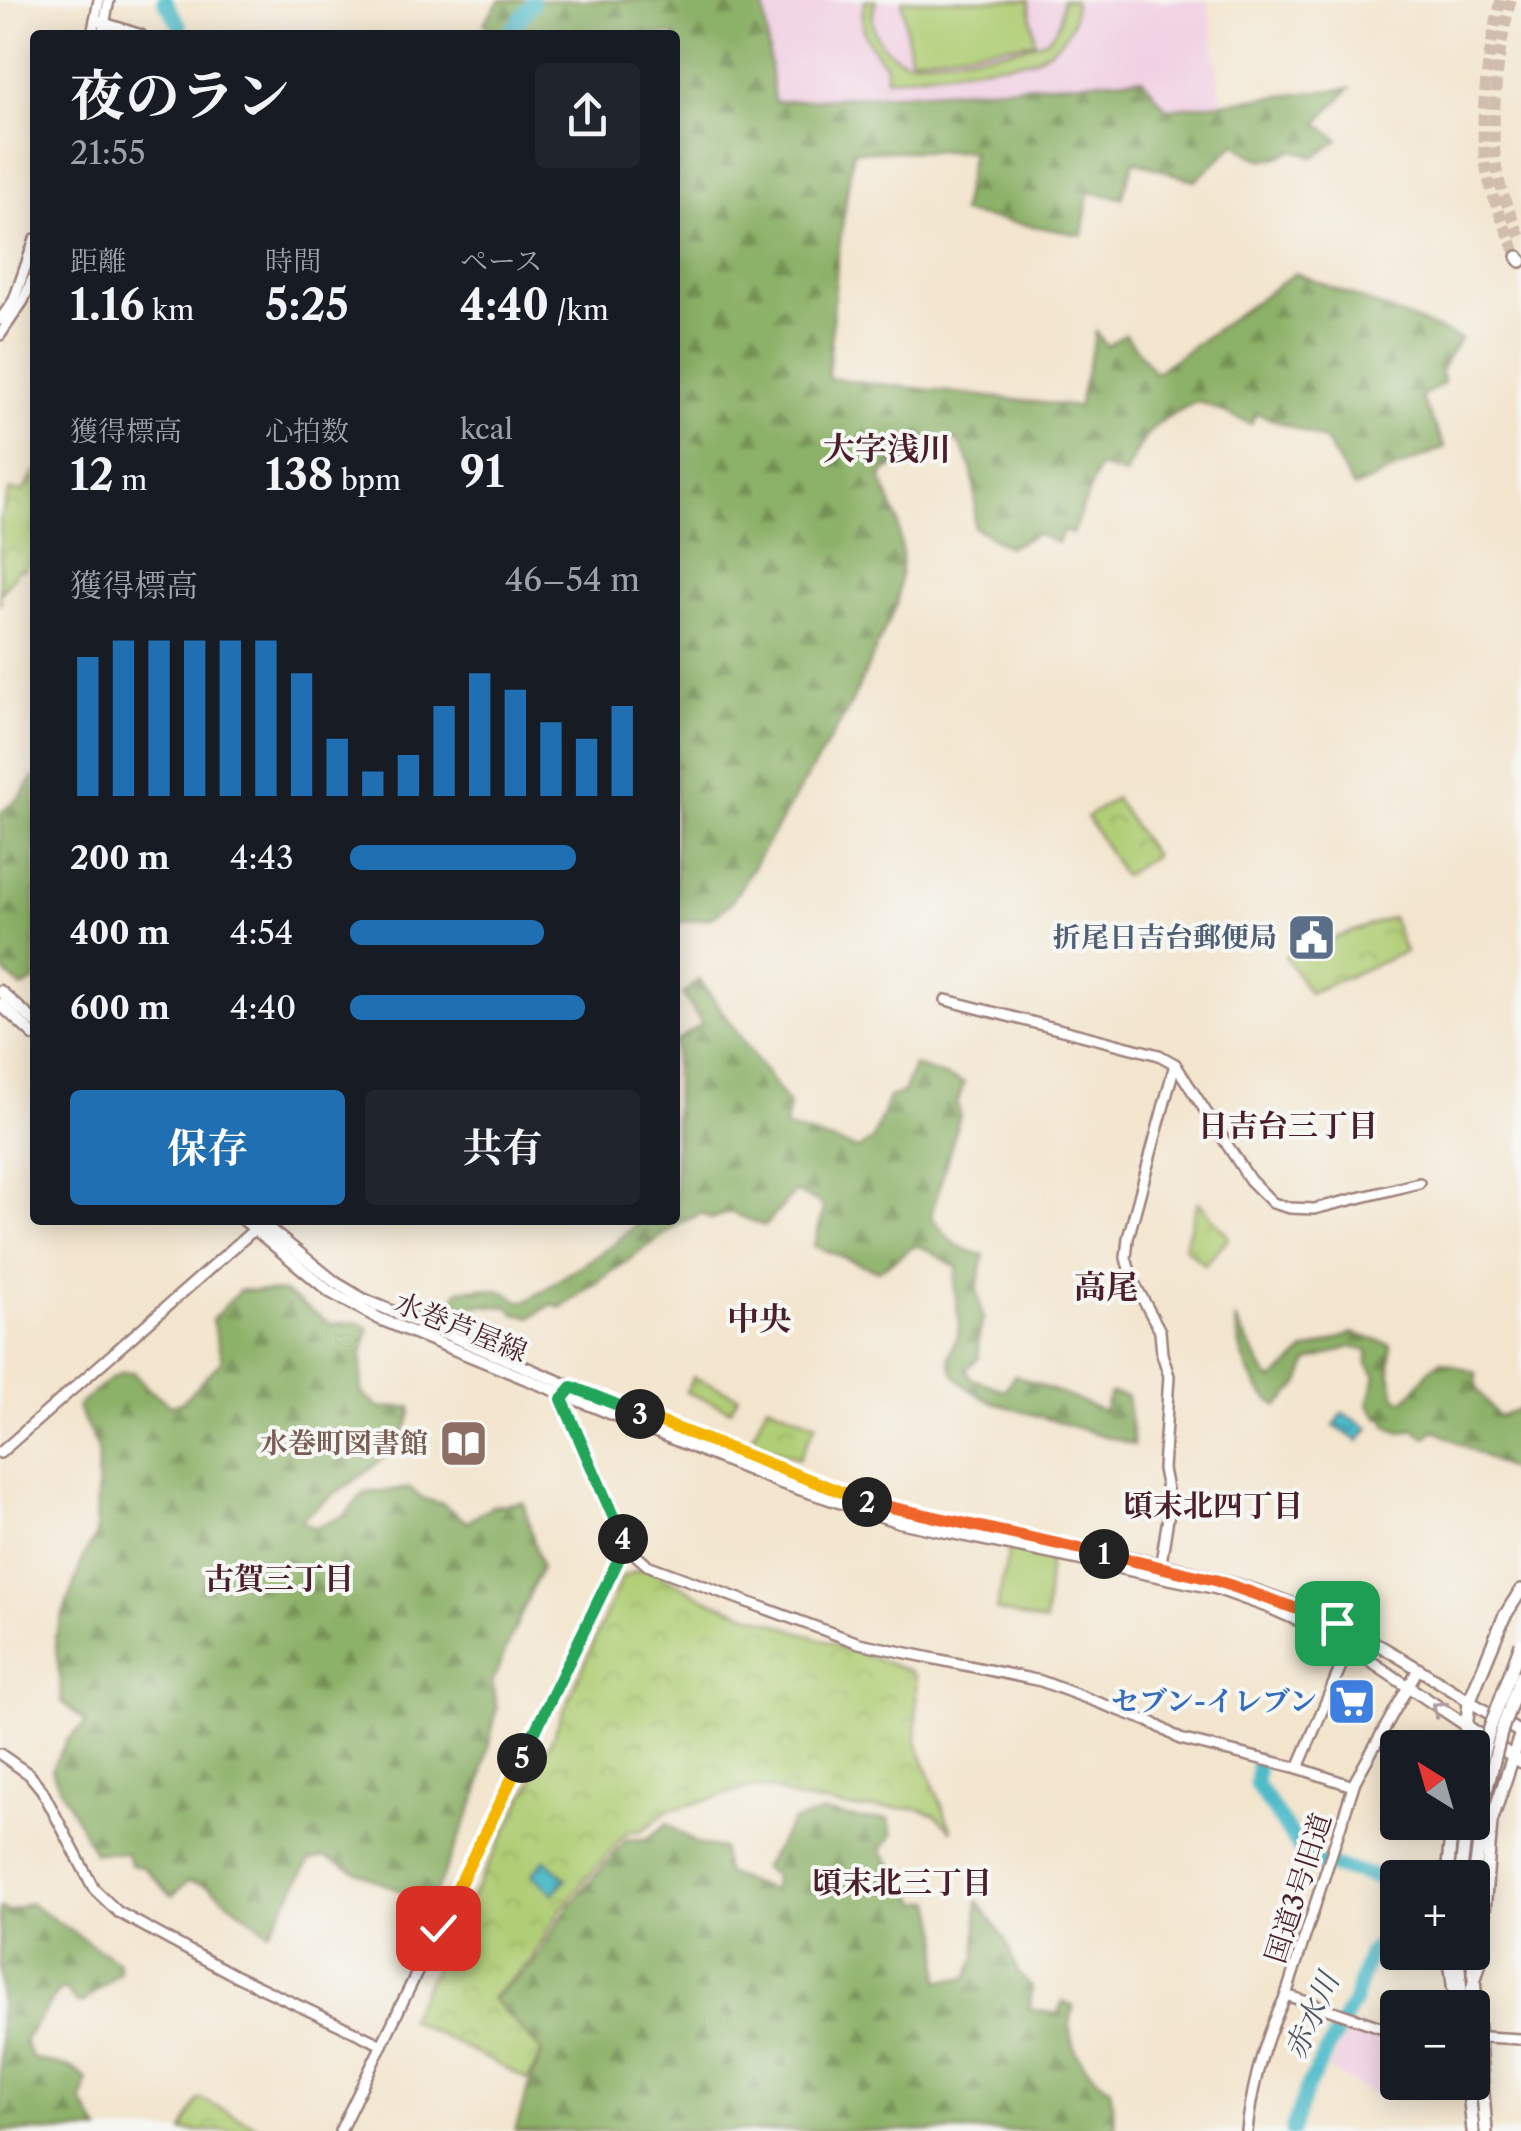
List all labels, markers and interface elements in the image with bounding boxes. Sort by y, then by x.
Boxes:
text: 夜のラン [70,62,290,129]
button: share [535,63,640,168]
text: 21:55 [70,133,146,172]
text: 距離 [70,244,126,278]
text: 時間 [265,244,321,278]
text: ペース [460,244,543,278]
text: 1.16 [70,279,145,331]
text: 5:25 [265,279,349,331]
text: 4:40 [460,279,549,331]
text: km [145,293,194,327]
text: /km [549,293,609,327]
text: kcal [460,412,513,446]
text: 獲得標高 [70,414,182,448]
text: 心拍数 [265,414,349,448]
district label: 大字浅川 [823,429,951,468]
text: 91 [460,446,504,498]
text: 12 [70,449,114,501]
text: 138 [265,449,333,501]
text: m [114,463,147,497]
text: bpm [333,463,401,497]
text: 46–54 m [505,560,640,599]
text: 獲得標高 [70,566,198,605]
text: 200 m [70,838,170,877]
text: 4:43 [230,838,294,877]
public building icon: 折尾日吉台郵便局 [1286,911,1338,963]
text: 400 m [70,913,170,952]
text: 4:54 [230,913,293,952]
place label: 折尾日吉台郵便局 [1053,920,1277,954]
text: 600 m [70,988,170,1027]
text: 4:40 [230,988,296,1027]
button: 保存 [70,1090,345,1205]
button: 共有 [365,1090,640,1205]
district label: 日吉台三丁目 [1198,1107,1378,1144]
district label: 高尾 [1074,1267,1138,1306]
street label: 水巻芦屋線 [390,1285,532,1369]
district label: 中央 [727,1299,791,1338]
pin: 3 [615,1389,665,1439]
text: 3 [632,1397,648,1431]
library icon: 水巻町図書館 [437,1417,489,1469]
place label: 水巻町図書館 [260,1426,428,1460]
pin: 2 [842,1477,892,1527]
text: 2 [859,1485,875,1519]
district label: 頃末北四丁目 [1123,1487,1303,1524]
pin: 4 [598,1514,648,1564]
text: 4 [615,1522,631,1556]
pin: 1 [1079,1529,1129,1579]
text: 1 [1098,1537,1110,1571]
district label: 古賀三丁目 [204,1560,354,1597]
pin [1295,1581,1380,1666]
icon: arrive [1310,1596,1365,1651]
supermarket icon: セブン-イレブン [1326,1675,1378,1727]
place label: セブン-イレブン [1111,1684,1317,1718]
one-way arrow [1431,1702,1449,1720]
north arrow [1380,1730,1490,1840]
map controls [1380,1730,1490,2100]
pin: 5 [497,1733,547,1783]
text: 5 [514,1741,530,1775]
street label: 国道3号旧道 [1258,1809,1338,1967]
button: + [1380,1860,1490,1970]
district label: 頃末北三丁目 [812,1864,992,1901]
pin [396,1886,481,1971]
icon: check [411,1901,466,1956]
water label: 赤水川 [1276,1964,1348,2064]
button: − [1380,1990,1490,2100]

